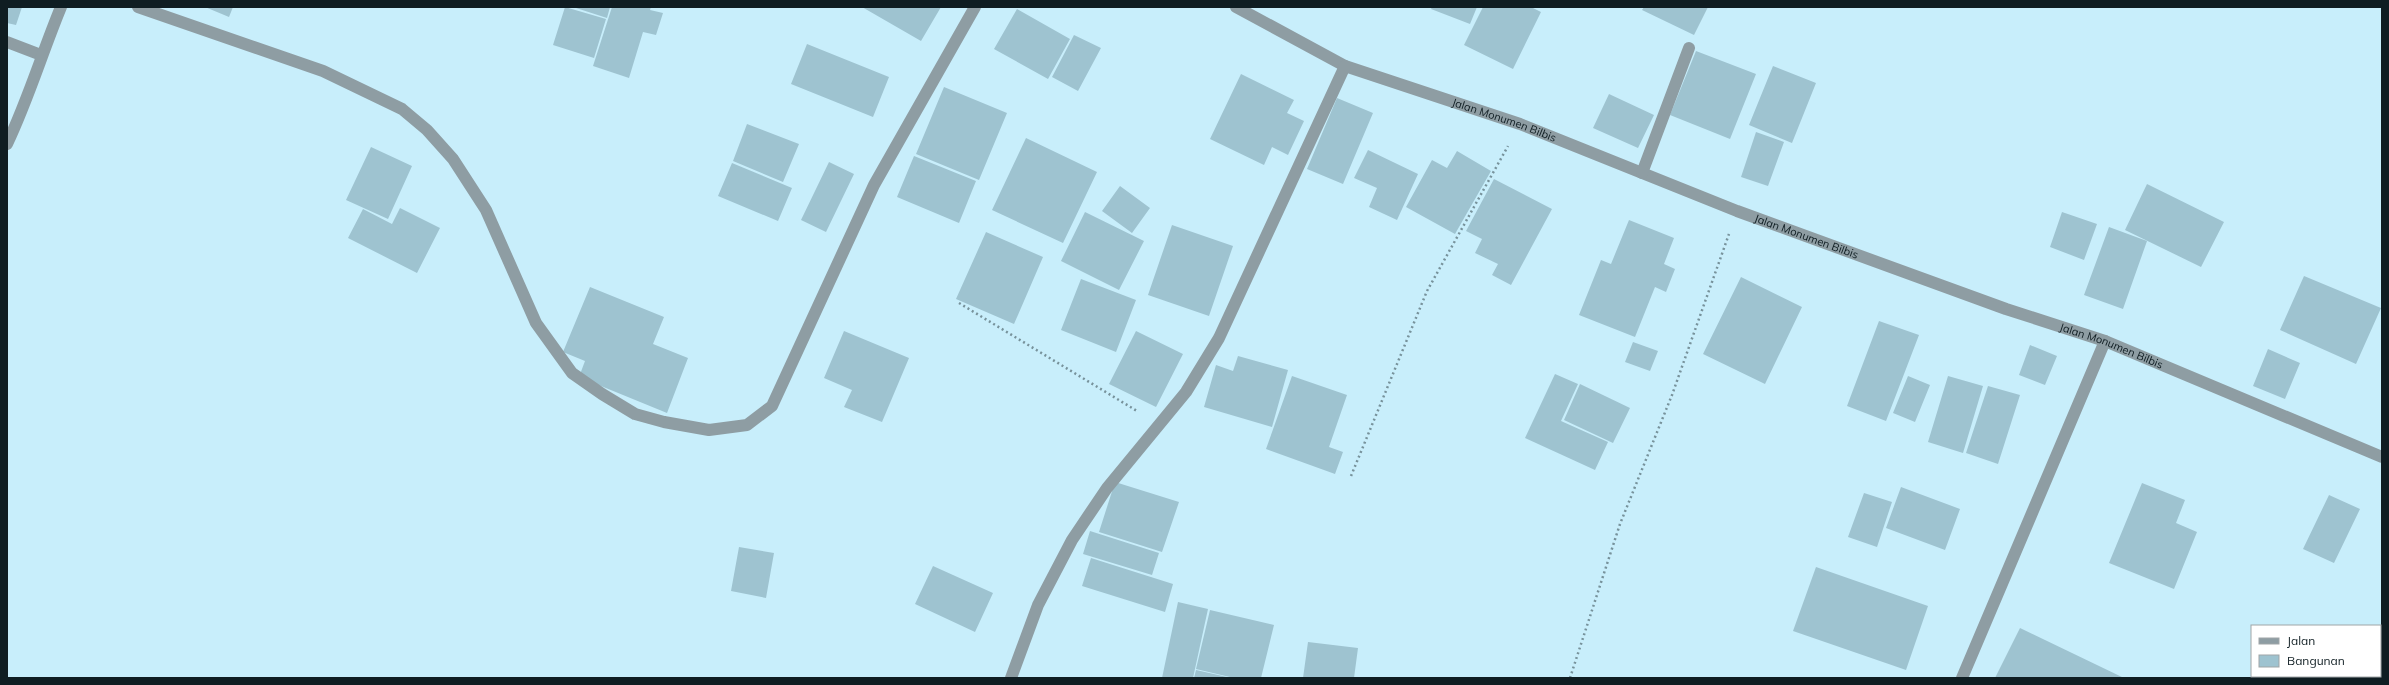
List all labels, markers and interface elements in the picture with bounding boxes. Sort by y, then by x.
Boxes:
street label: Jalan Monumen Bilbis [1450,95,1558,145]
street label: Jalan Monumen Bilbis [1752,211,1860,262]
street label: Jalan Monumen Bilbis [2058,320,2165,372]
legend [2251,625,2381,677]
text: Jalan [2287,633,2315,648]
text: Bangunan [2287,653,2345,668]

